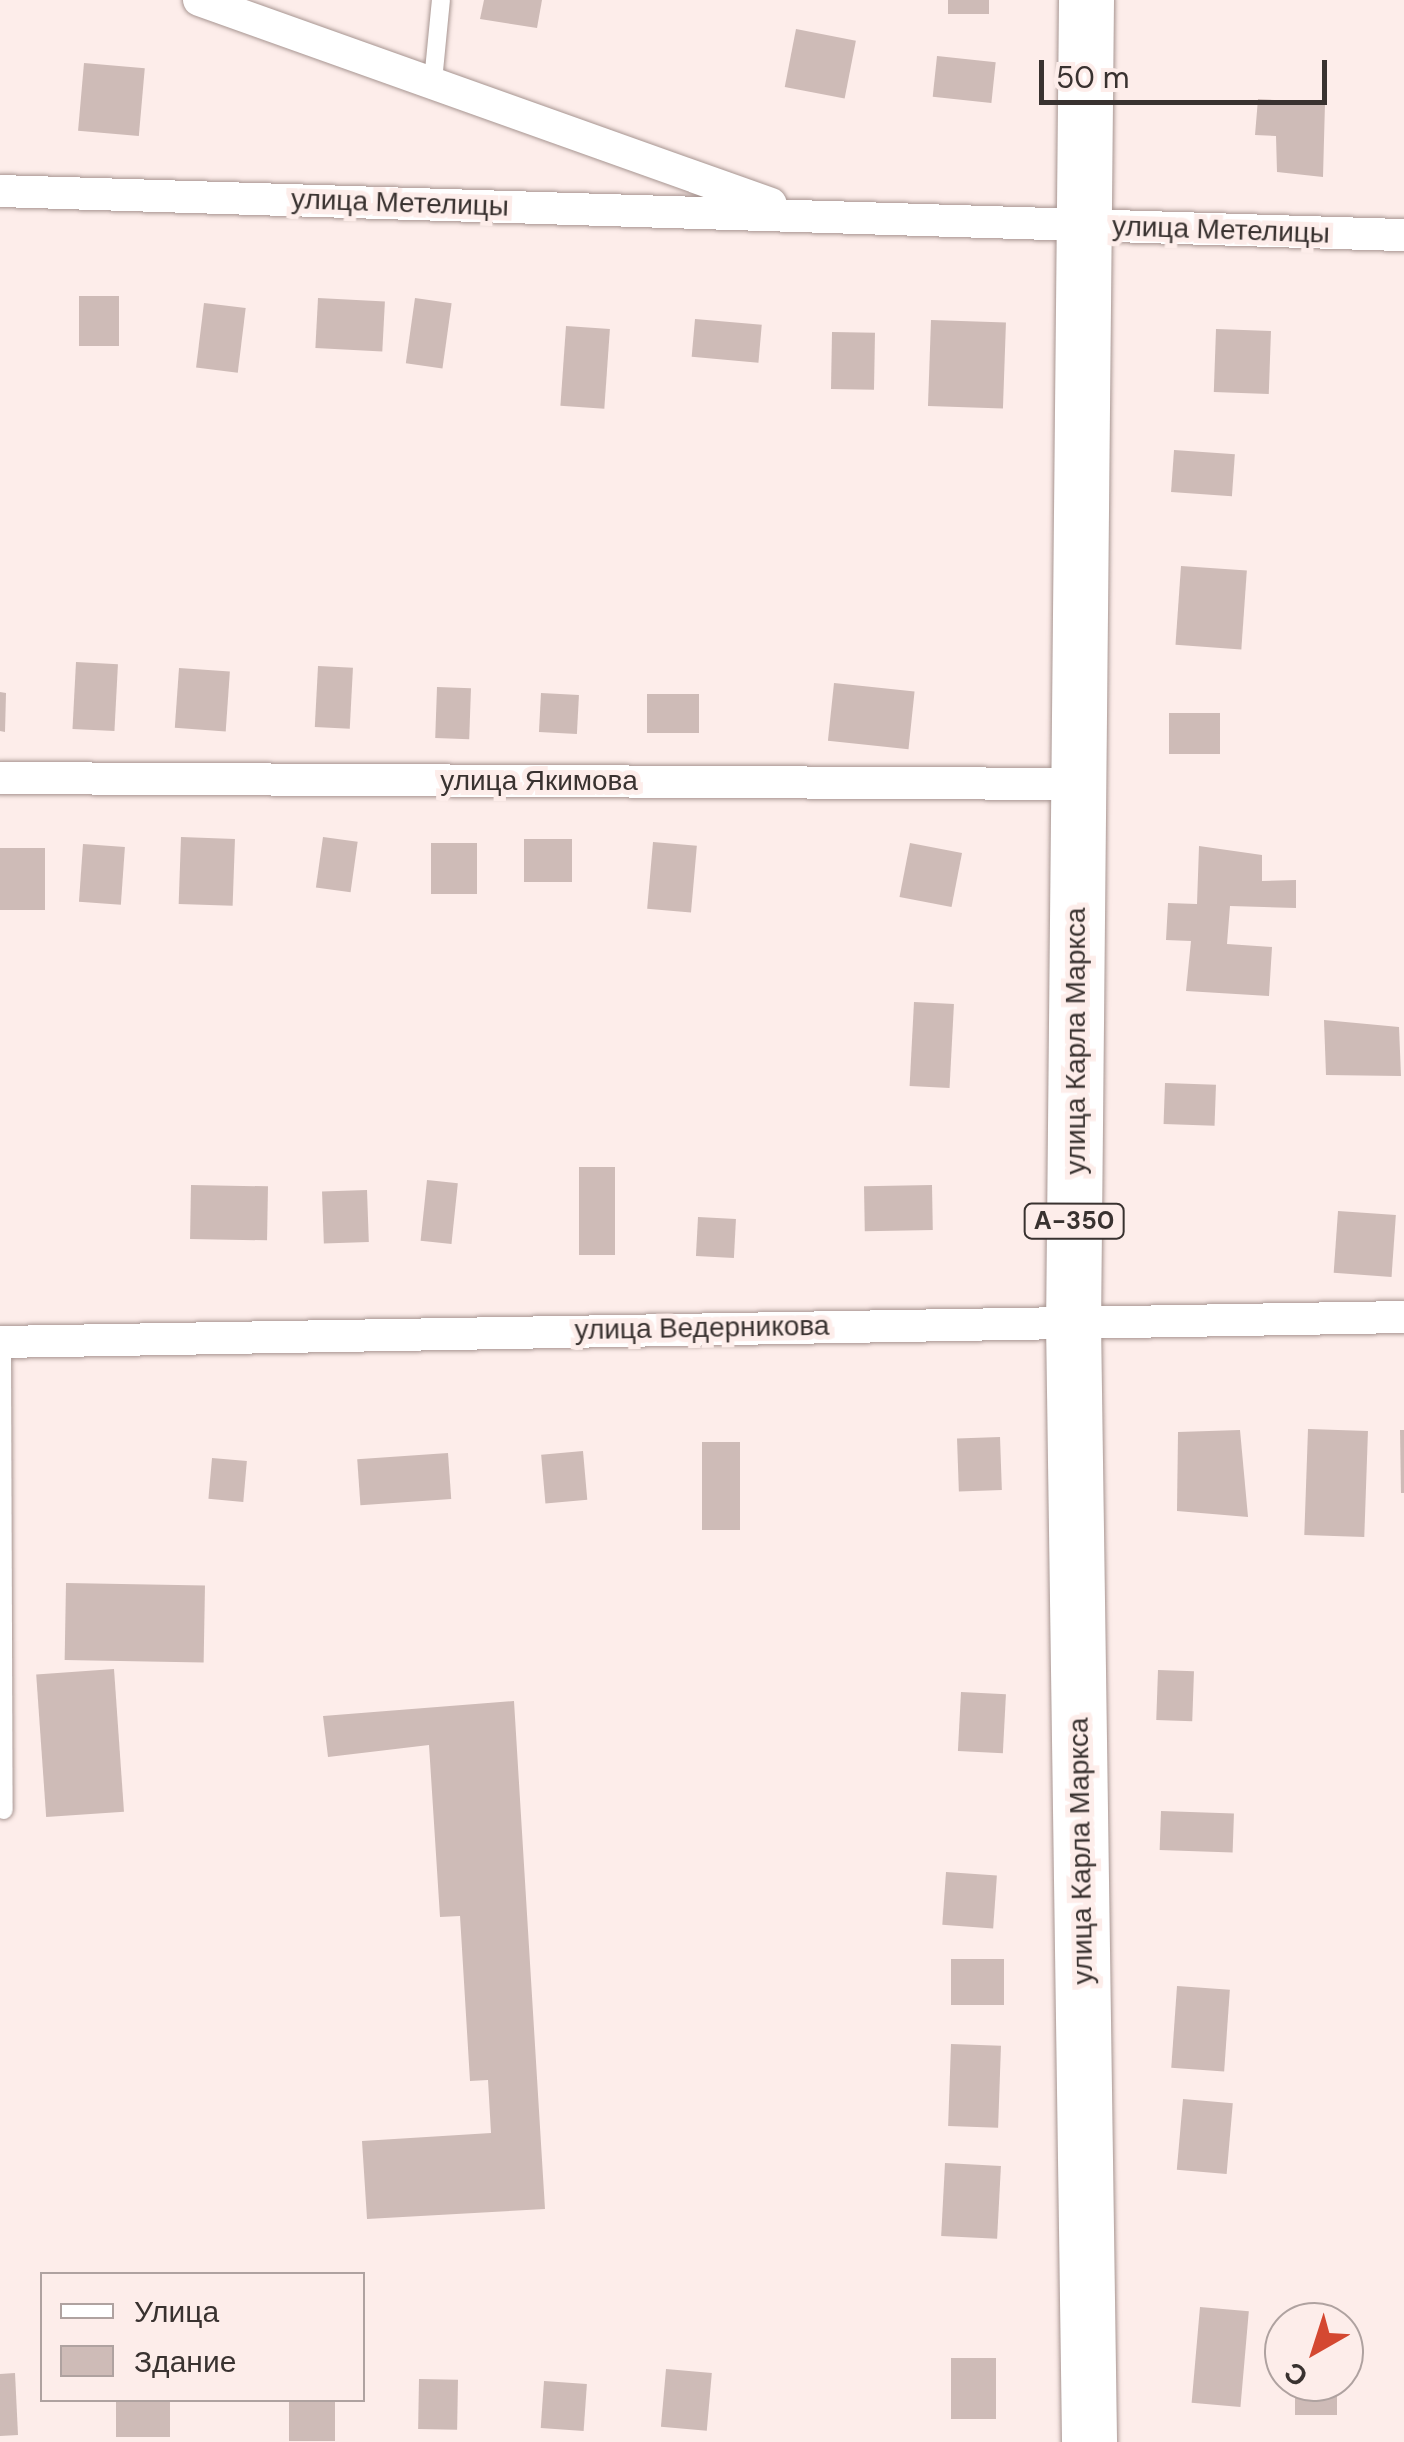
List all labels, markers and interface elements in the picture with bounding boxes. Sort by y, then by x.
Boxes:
scale bar [1044,40,1332,102]
text: 50 m [1056,58,1130,97]
street label: улица Метелицы [290,182,510,224]
street label: улица Метелицы [1111,209,1331,251]
street label: улица Якимова [440,764,638,798]
street label: улица Карла Маркса [1059,907,1093,1175]
road number: А-350 [1022,1201,1126,1241]
street label: улица Ведерникова [574,1309,830,1347]
street label: улица Карла Маркса [1062,1717,1100,1985]
legend [40,2272,365,2402]
text: Улица [134,2292,219,2331]
north arrow [1264,2302,1364,2402]
text: Здание [134,2342,236,2381]
text: С [1277,2353,1316,2395]

